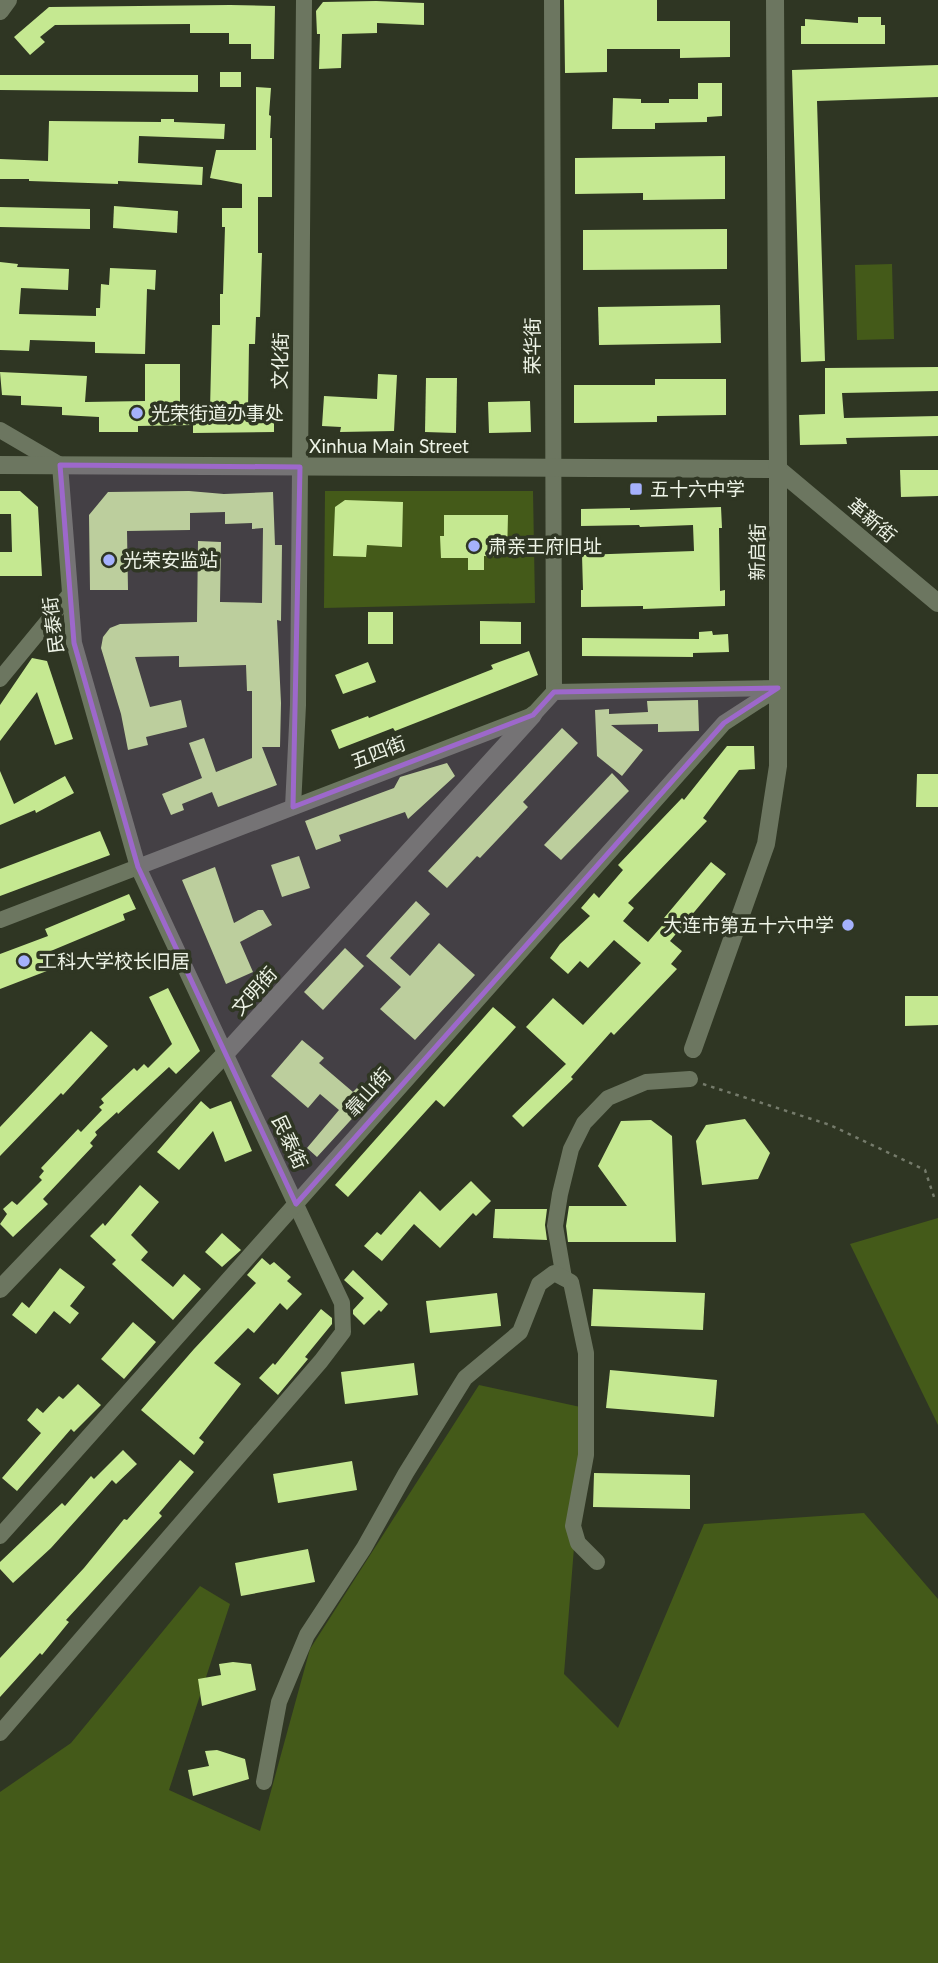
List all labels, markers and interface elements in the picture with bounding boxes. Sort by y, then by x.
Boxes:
street label: 荣华街 [520,317,543,375]
street label: 文化街 [268,332,291,390]
place label: 光荣街道办事处 [151,401,284,424]
marker: 光荣街道办事处 [129,405,145,421]
street label: Xinhua Main Street [309,434,469,457]
place label: 五十六中学 [650,477,745,500]
marker: 五十六中学 [628,481,644,497]
street label: 革新街 [843,492,902,547]
street label: 新启街 [745,523,768,581]
place label: 肃亲王府旧址 [488,534,602,557]
marker: 肃亲王府旧址 [466,538,482,554]
place label: 光荣安监站 [123,548,218,571]
marker: 光荣安监站 [101,552,117,568]
street label: 民泰街 [38,595,67,655]
street label: 五四街 [347,731,409,772]
place label: 大连市第五十六中学 [663,913,834,936]
marker: 大连市第五十六中学 [840,917,856,933]
place label: 工科大学校长旧居 [38,949,190,972]
marker: 工科大学校长旧居 [16,953,32,969]
street label: 文明街 [226,962,281,1020]
street label: 靠山街 [340,1063,395,1121]
street label: 民泰街 [268,1111,313,1172]

